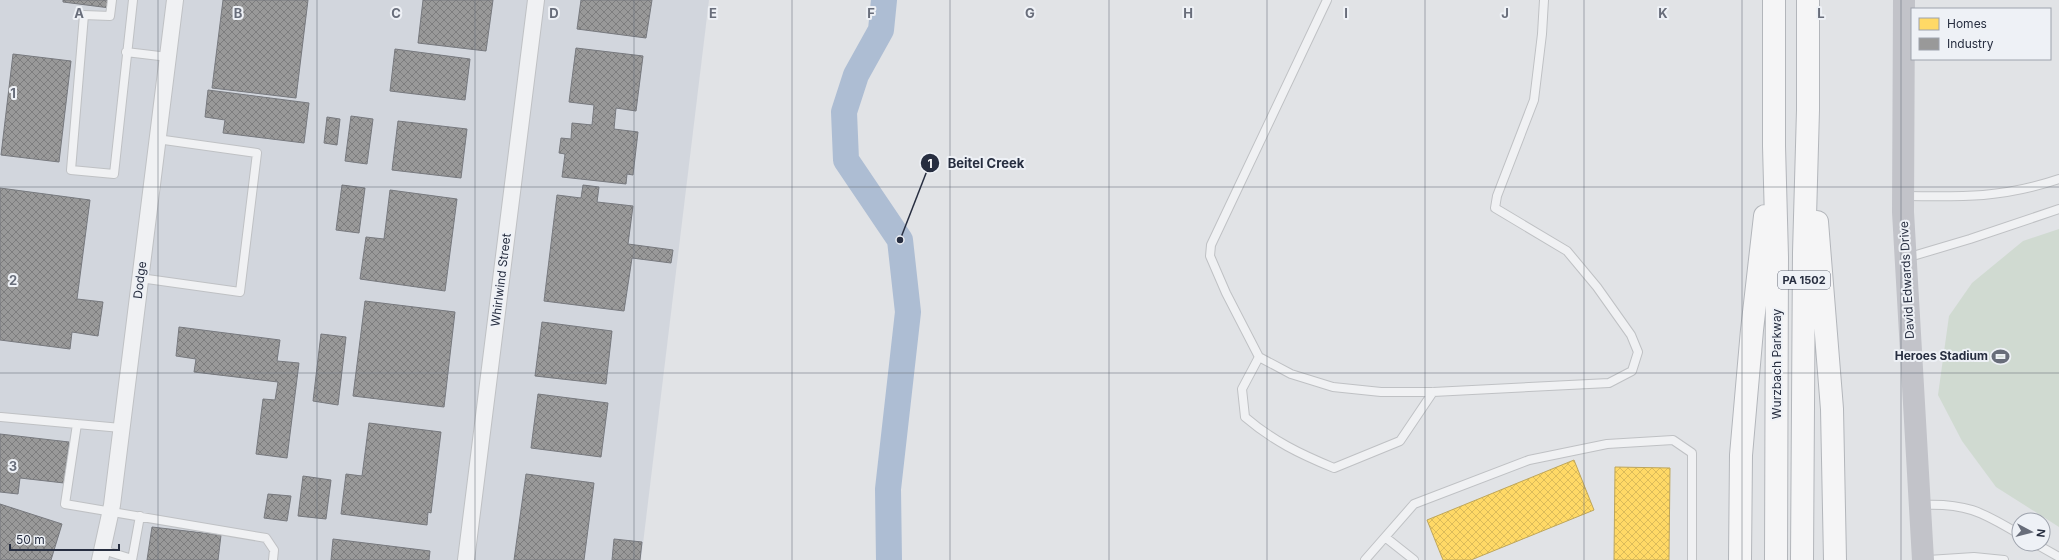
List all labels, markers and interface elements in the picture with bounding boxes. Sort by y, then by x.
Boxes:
text: A [74,5,84,21]
text: B [234,5,243,21]
text: C [391,5,401,21]
text: D [549,5,559,21]
text: E [709,5,717,21]
text: F [867,5,875,21]
text: G [1025,5,1035,21]
text: H [1183,5,1193,21]
text: I [1344,5,1348,21]
text: J [1501,5,1509,21]
text: K [1658,5,1668,21]
text: L [1817,5,1825,21]
legend [1911,8,2051,60]
text: Homes [1947,16,1987,31]
text: Industry [1947,36,1994,51]
text: 1 [10,85,16,101]
callout: Beitel Creek [920,151,1032,176]
text: Beitel Creek [948,155,1025,171]
text: 1 [927,156,933,171]
street label: David Edwards Drive [1896,221,1917,339]
street label: Whirlwind Street [487,232,514,327]
street label: Dodge [130,260,149,299]
road number: PA 1502 [1778,271,1830,289]
text: 2 [9,272,17,288]
street label: Wurzbach Parkway [1769,309,1784,419]
sports icon: Heroes Stadium [1991,346,2011,366]
place label: Heroes Stadium [1895,348,1988,363]
text: 3 [9,458,17,474]
north arrow [2011,512,2051,552]
scale bar [10,526,119,552]
text: N [2033,528,2048,538]
text: 50 m [16,532,45,547]

